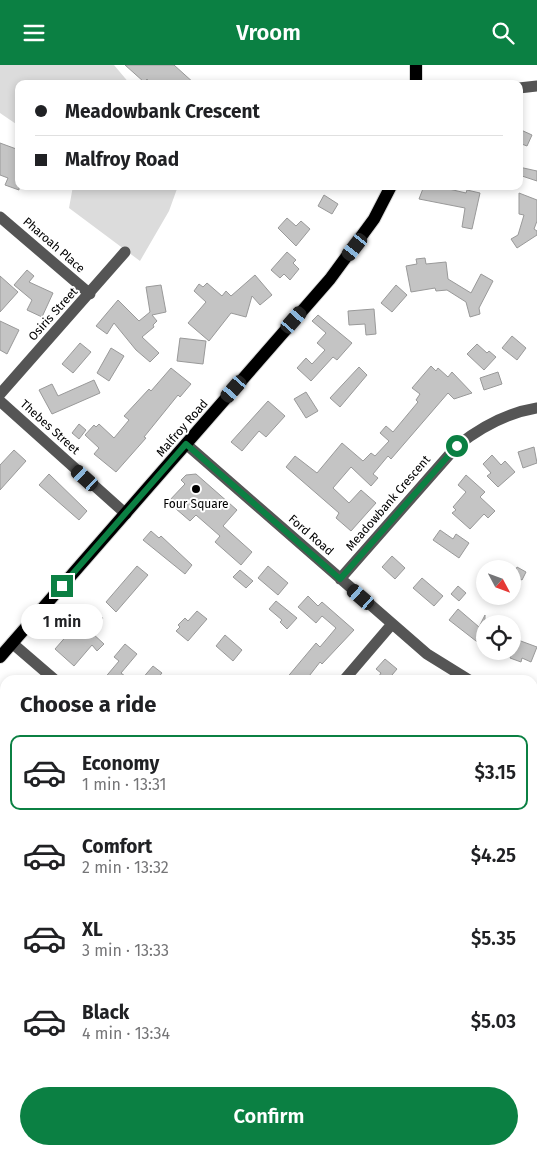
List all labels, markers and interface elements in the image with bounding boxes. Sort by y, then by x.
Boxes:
icon: menu [20,19,48,47]
text: Vroom [236,19,301,46]
icon: search [489,19,517,47]
text: Meadowbank Crescent [65,100,260,123]
text: Malfroy Road [65,148,179,171]
street label: Pharoah Place [20,214,88,276]
car [339,231,370,263]
street label: Osiris Street [25,284,81,343]
car [278,304,309,336]
car [218,373,249,405]
street label: Thebes Street [18,397,83,458]
street label: Malfroy Road [153,397,211,459]
route start [446,435,468,457]
street label: Meadowbank Crescent [343,452,434,553]
car [68,462,101,494]
marker: Four Square [190,483,202,495]
place label: Four Square [163,497,229,511]
street label: Ford Road [286,512,336,558]
north arrow [476,560,521,605]
map controls [476,560,521,660]
route end [51,575,73,597]
car [344,581,377,613]
callout: 1 min [21,603,103,639]
text: 1 min [43,612,81,631]
button: locate [476,615,521,660]
text: Choose a ride [20,691,156,718]
icon: car [22,750,67,795]
text: Economy [82,752,159,775]
text: $3.15 [475,761,516,784]
text: 1 min · 13:31 [82,775,167,794]
icon: car [22,833,67,878]
text: Comfort [82,835,152,858]
text: $4.25 [471,844,516,867]
text: 2 min · 13:32 [82,858,169,877]
icon: car [22,916,67,961]
text: XL [82,918,103,941]
text: $5.35 [471,927,516,950]
text: 3 min · 13:33 [82,941,169,960]
icon: car [22,999,67,1044]
text: Black [82,1001,129,1024]
text: $5.03 [471,1010,516,1033]
text: 4 min · 13:34 [82,1024,170,1043]
button: Confirm [20,1087,518,1145]

